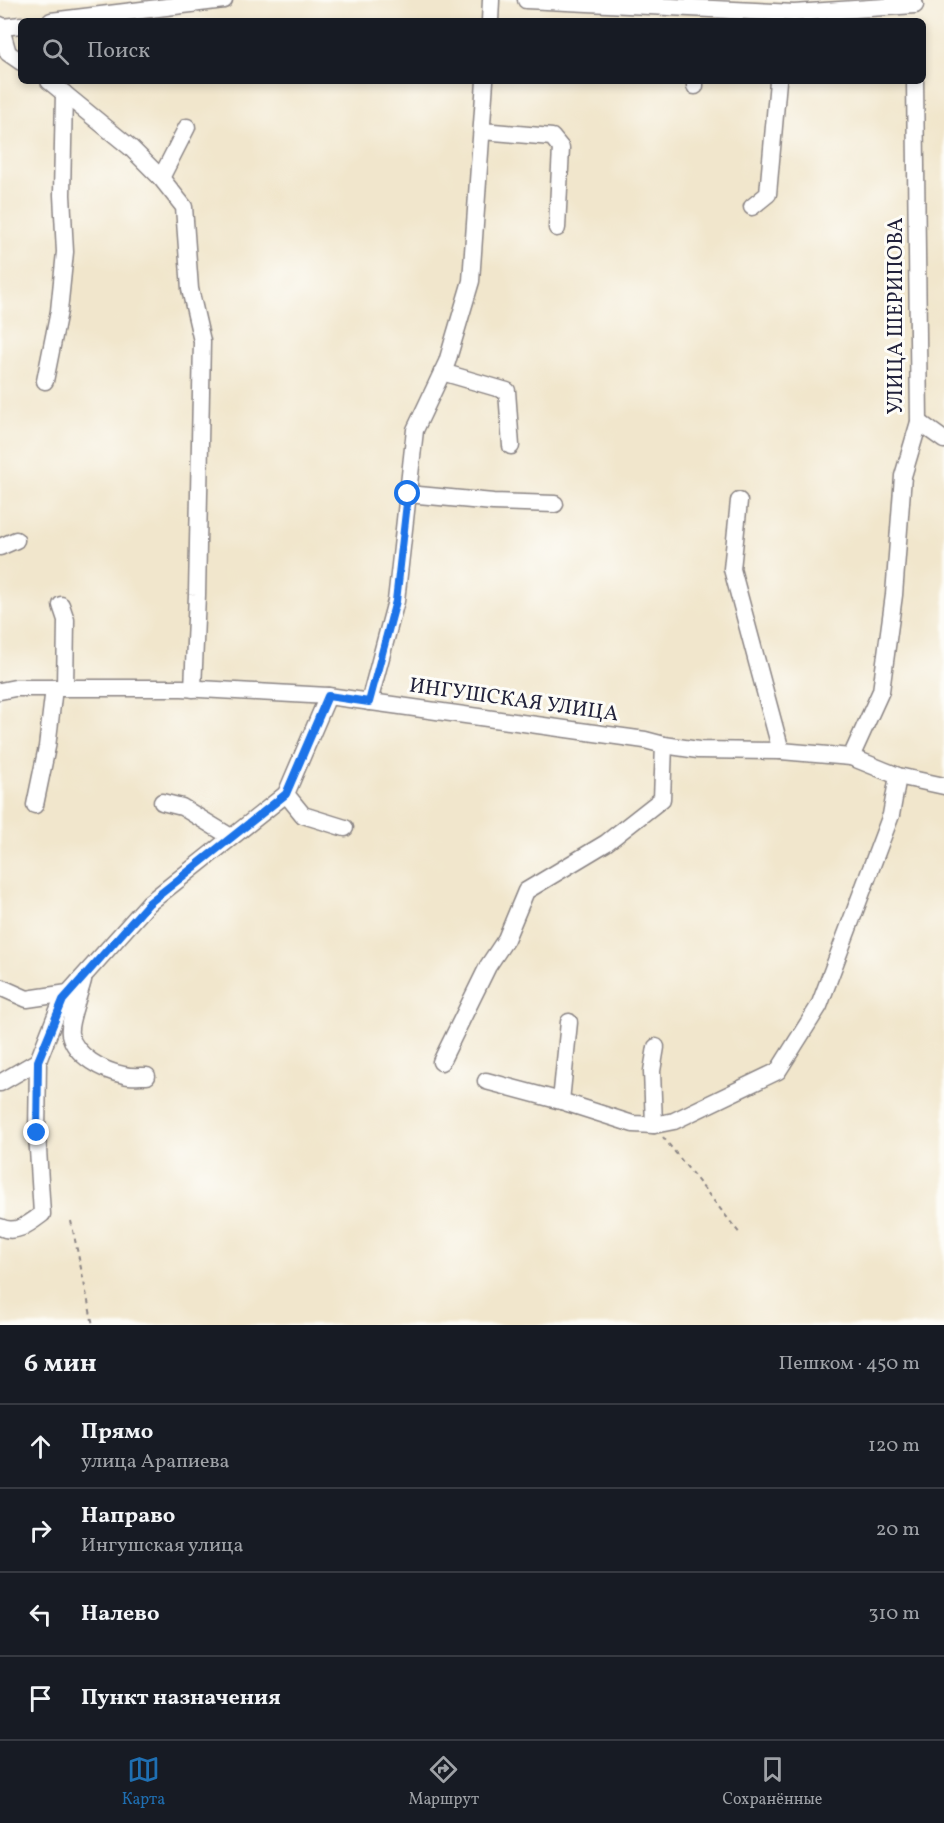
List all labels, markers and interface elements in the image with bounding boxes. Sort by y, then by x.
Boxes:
search box [18,18,926,84]
icon: search [39,35,72,68]
text: Поиск [87,36,150,67]
street label: УЛИЦА ШЕРИПОВА [882,217,911,414]
route start [394,480,420,506]
street label: ИНГУШСКАЯ УЛИЦА [407,671,621,730]
route end [23,1119,49,1145]
text: 6 мин [24,1346,97,1382]
text: Пешком · 450 m [778,1350,920,1378]
text: Прямо [81,1417,153,1448]
icon: ahead [24,1430,57,1463]
text: 120 m [868,1432,920,1460]
text: улица Арапиева [81,1448,230,1476]
text: Направо [81,1501,175,1532]
icon: right [24,1514,57,1547]
text: 20 m [876,1516,920,1544]
text: Ингушская улица [81,1532,243,1560]
icon: left [24,1598,57,1631]
text: Налево [81,1599,160,1630]
text: 310 m [868,1600,920,1628]
icon: arrive [24,1682,57,1715]
text: Пункт назначения [81,1683,281,1714]
tab: Карта [122,1753,165,1811]
tab: Маршрут [408,1753,479,1811]
tab: Сохранённые [722,1753,822,1811]

